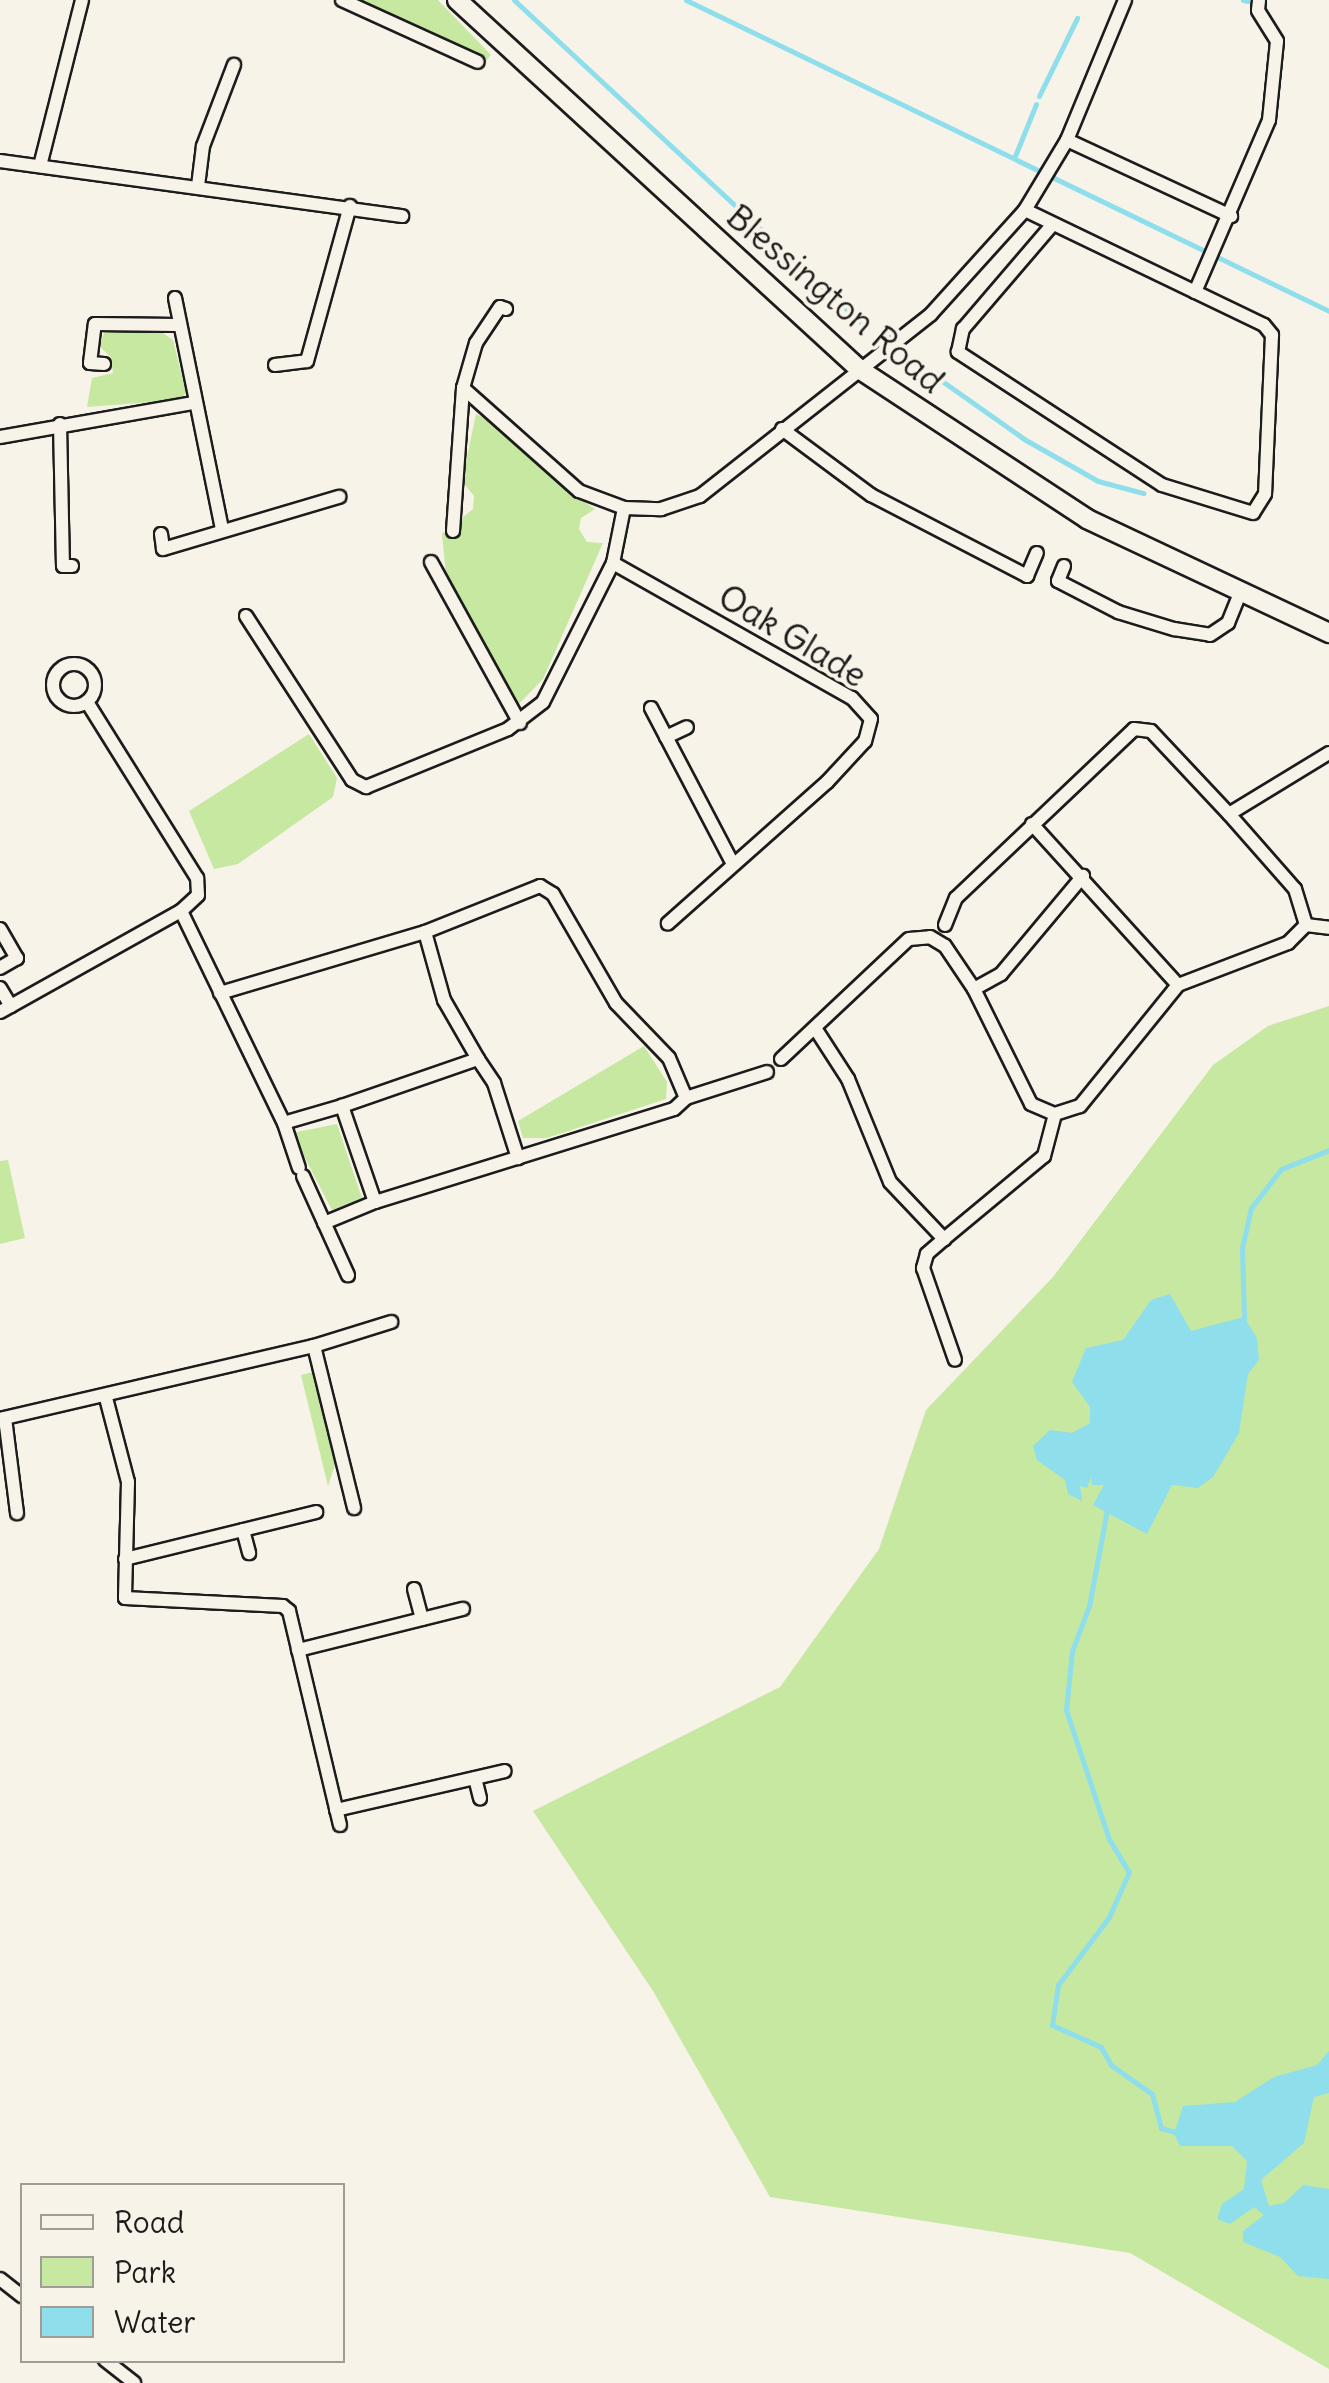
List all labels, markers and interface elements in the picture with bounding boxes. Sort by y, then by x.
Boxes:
street label: Blessington Road [719,195,953,401]
street label: Oak Glade [711,574,875,696]
legend [20,2183,345,2363]
text: Road [114,2203,184,2241]
text: Park [114,2253,176,2291]
text: Water [114,2303,196,2341]

